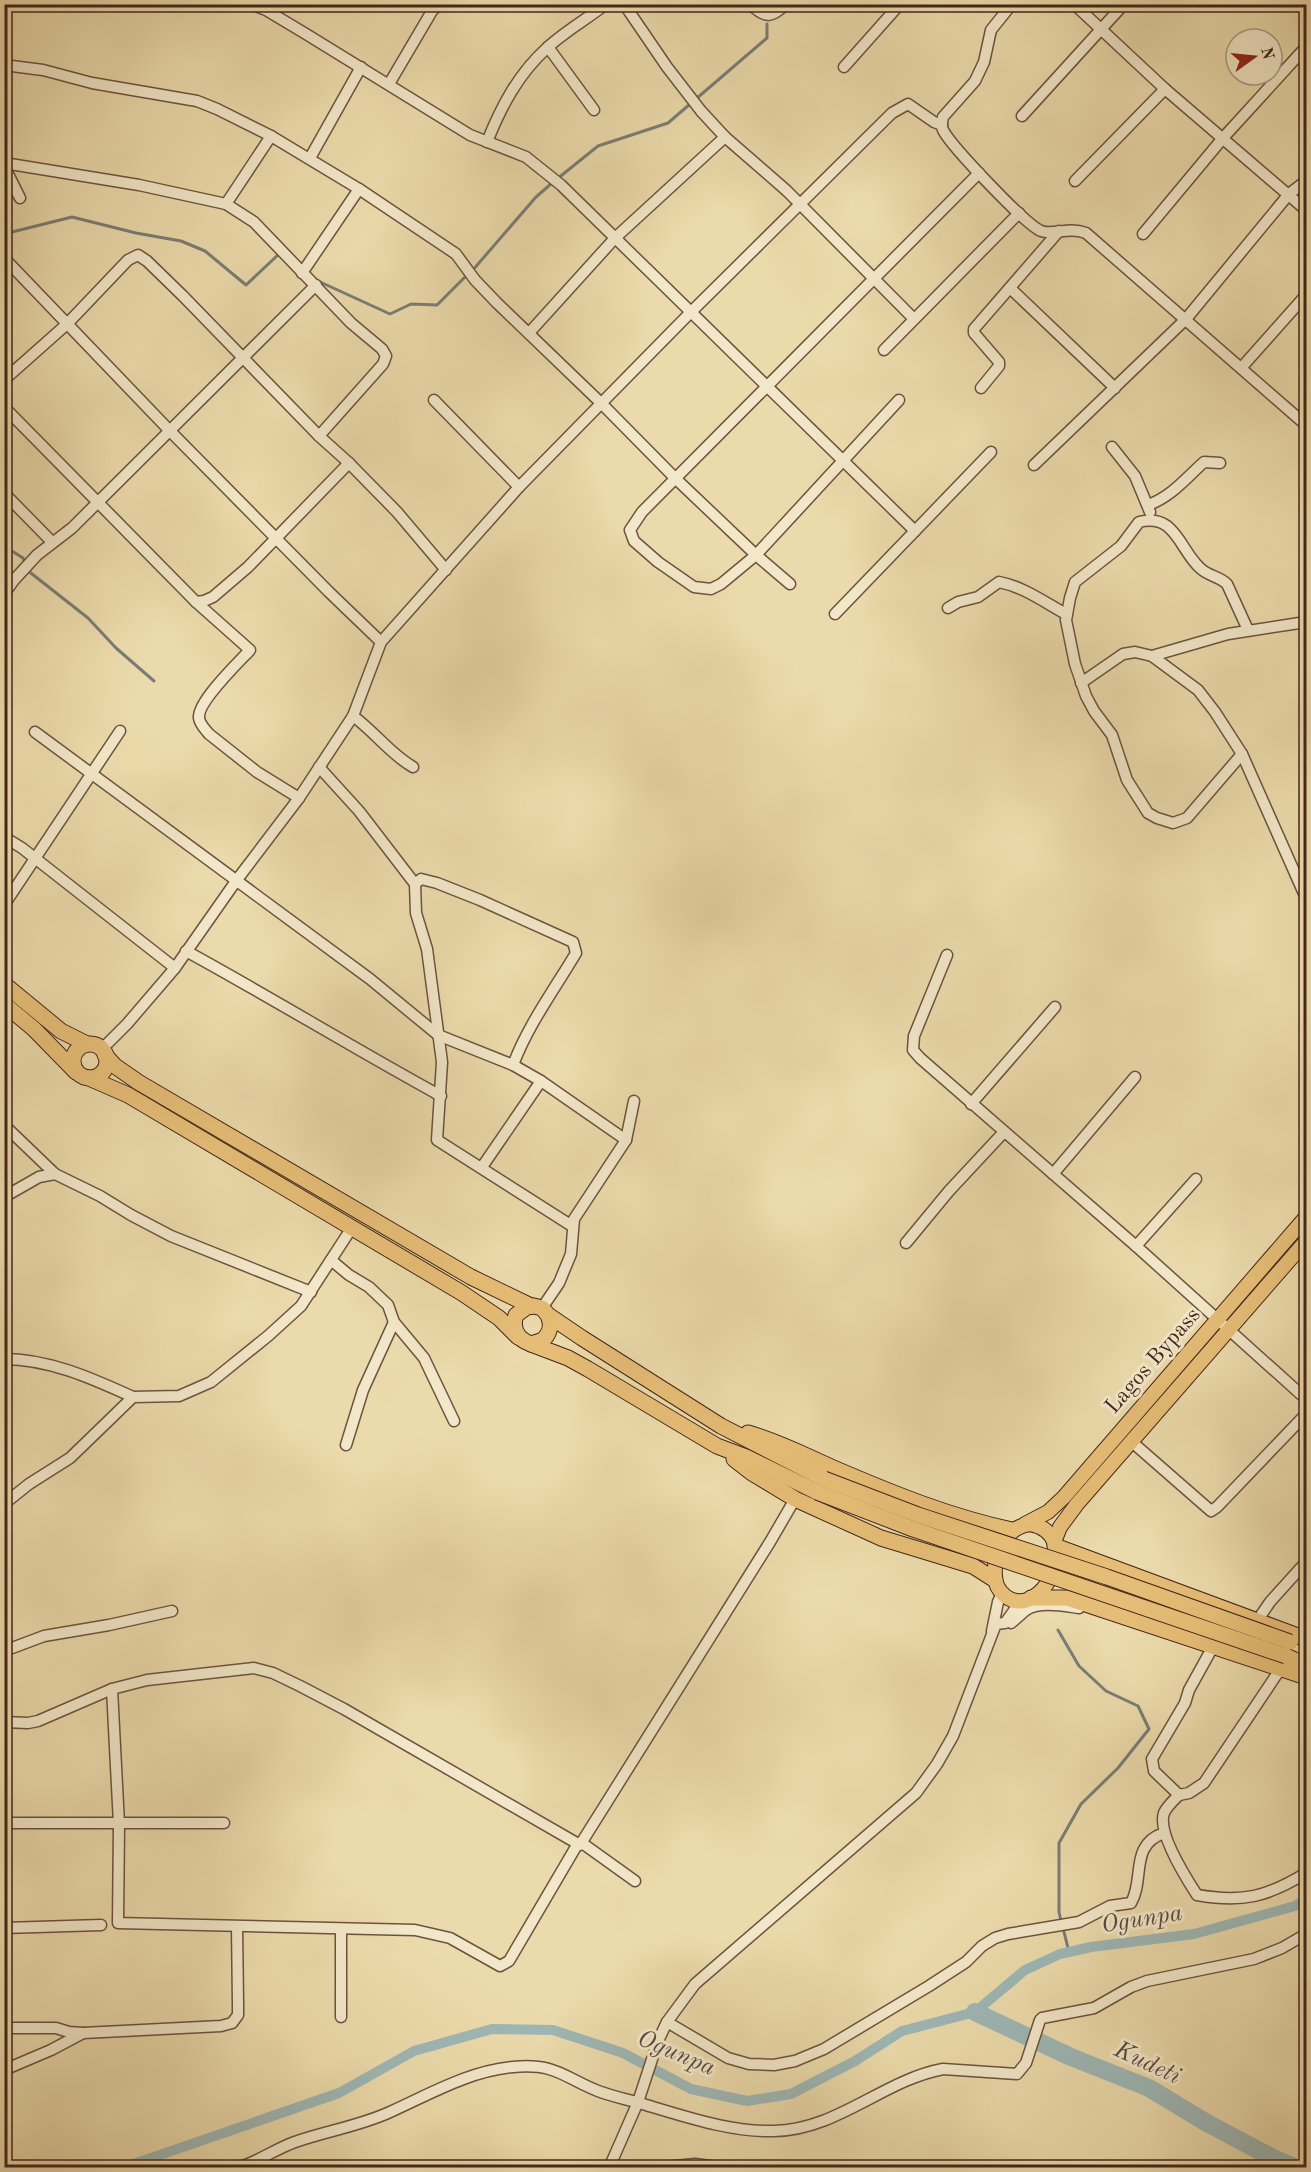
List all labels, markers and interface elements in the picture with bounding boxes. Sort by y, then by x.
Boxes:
north arrow [1224,27,1284,87]
text: N [1257,46,1276,62]
street label: Lagos Bypass [1101,1304,1205,1418]
water label: Ogunpa [1100,1902,1184,1938]
water label: Ogunpa [634,2027,718,2081]
water label: Kudeti [1109,2038,1184,2090]

